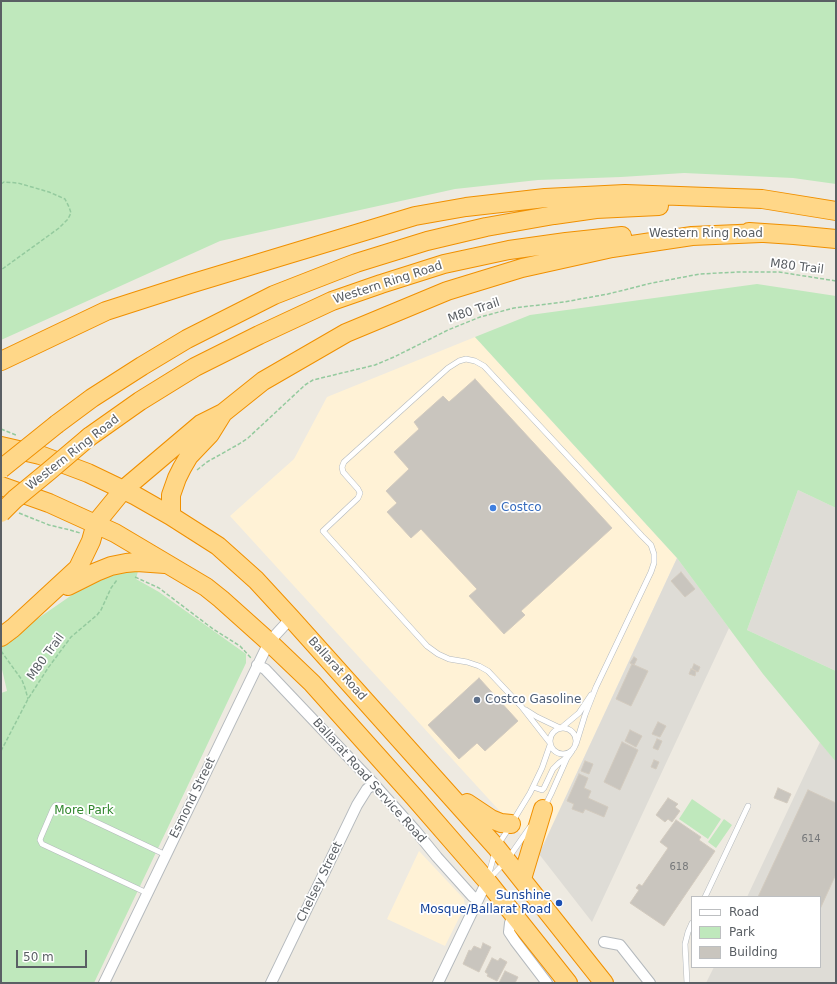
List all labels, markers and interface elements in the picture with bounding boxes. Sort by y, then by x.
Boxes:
street label: Western Ring Road [649,227,763,241]
street label: M80 Trail [769,257,825,277]
street label: Western Ring Road [332,259,444,307]
street label: M80 Trail [446,295,502,327]
street label: Western Ring Road [24,412,122,494]
place label: Costco [501,501,542,515]
marker: Costco [488,503,498,513]
street label: M80 Trail [24,631,68,683]
street label: Ballarat Road [305,634,369,704]
place label: Costco Gasoline [485,693,581,707]
marker: Costco Gasoline [472,695,482,705]
street label: Ballarat Road Service Road [309,716,429,846]
street label: Esmond Street [167,755,219,841]
park label: More Park [54,804,114,818]
house number: 614 [801,833,821,845]
street label: Chelsey Street [294,839,346,925]
house number: 618 [669,861,689,873]
place label: Sunshine Mosque/Ballarat Road [420,889,551,917]
legend [691,896,821,968]
marker: Sunshine Mosque/Ballarat Road [554,898,564,908]
text: Road [729,905,759,919]
text: Park [729,925,755,939]
scale bar [18,942,89,968]
text: Building [729,945,778,959]
text: 50 m [23,950,54,964]

